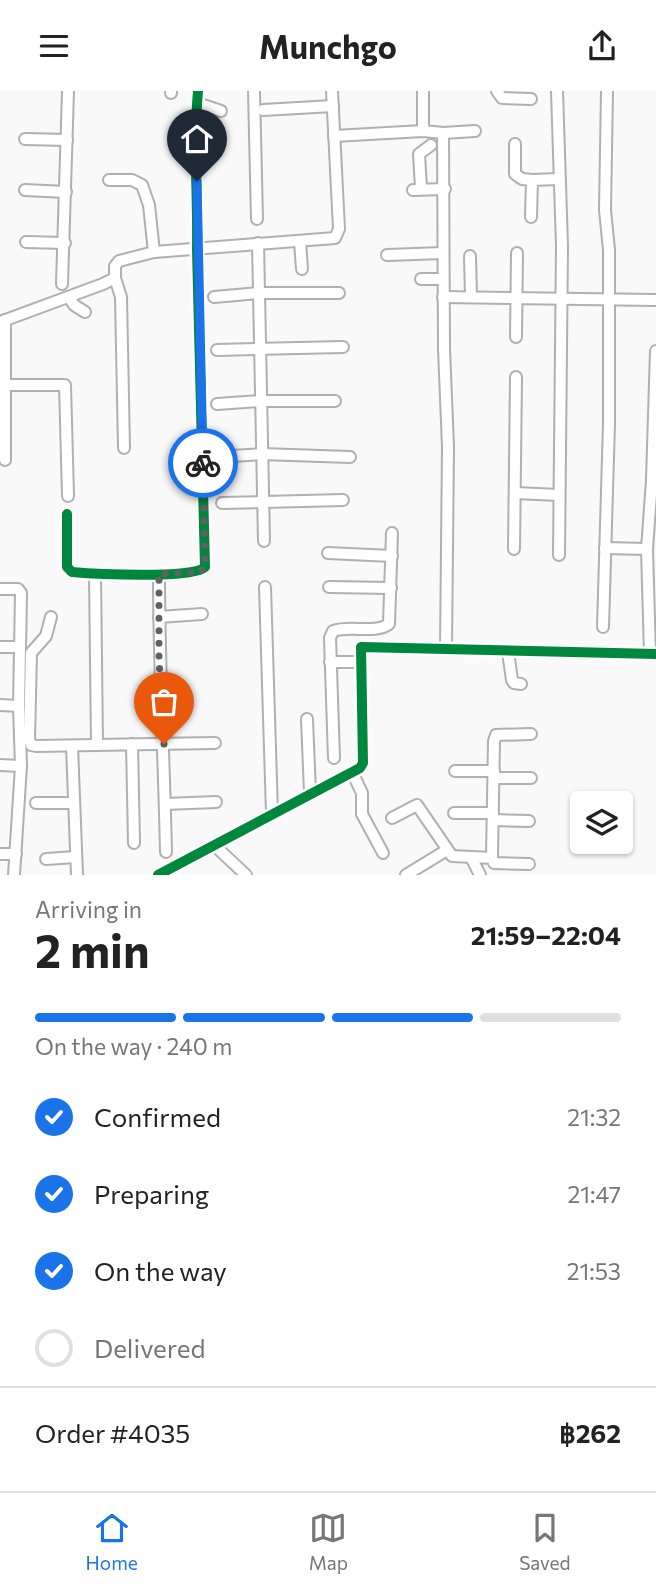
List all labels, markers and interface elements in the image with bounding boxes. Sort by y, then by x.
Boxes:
text: Munchgo [259,26,397,66]
icon: menu [35,27,73,65]
icon: share [583,27,621,65]
pin [167,109,227,181]
icon: home [178,120,216,158]
courier [168,428,238,498]
icon: bike [184,444,222,482]
pin [134,672,194,744]
icon: bag [145,683,183,721]
map controls [570,791,633,854]
button: layers [570,791,633,854]
text: Arriving in [35,895,142,923]
text: 21:59–22:04 [471,919,621,950]
text: 2 min [35,921,150,977]
text: On the way · 240 m [35,1032,232,1060]
icon: check [35,1098,73,1136]
text: Confirmed [94,1101,221,1132]
text: 21:32 [567,1103,621,1131]
icon: check [35,1175,73,1213]
text: Preparing [94,1178,209,1209]
text: 21:47 [568,1180,621,1208]
icon: check [35,1252,73,1290]
text: On the way [94,1255,227,1286]
text: 21:53 [567,1257,621,1285]
text: Delivered [94,1332,205,1363]
text: Order #4035 [35,1417,190,1448]
text: ฿262 [559,1417,621,1448]
tab: Home [86,1509,138,1574]
tab: Map [309,1509,348,1574]
tab: Saved [519,1509,570,1574]

